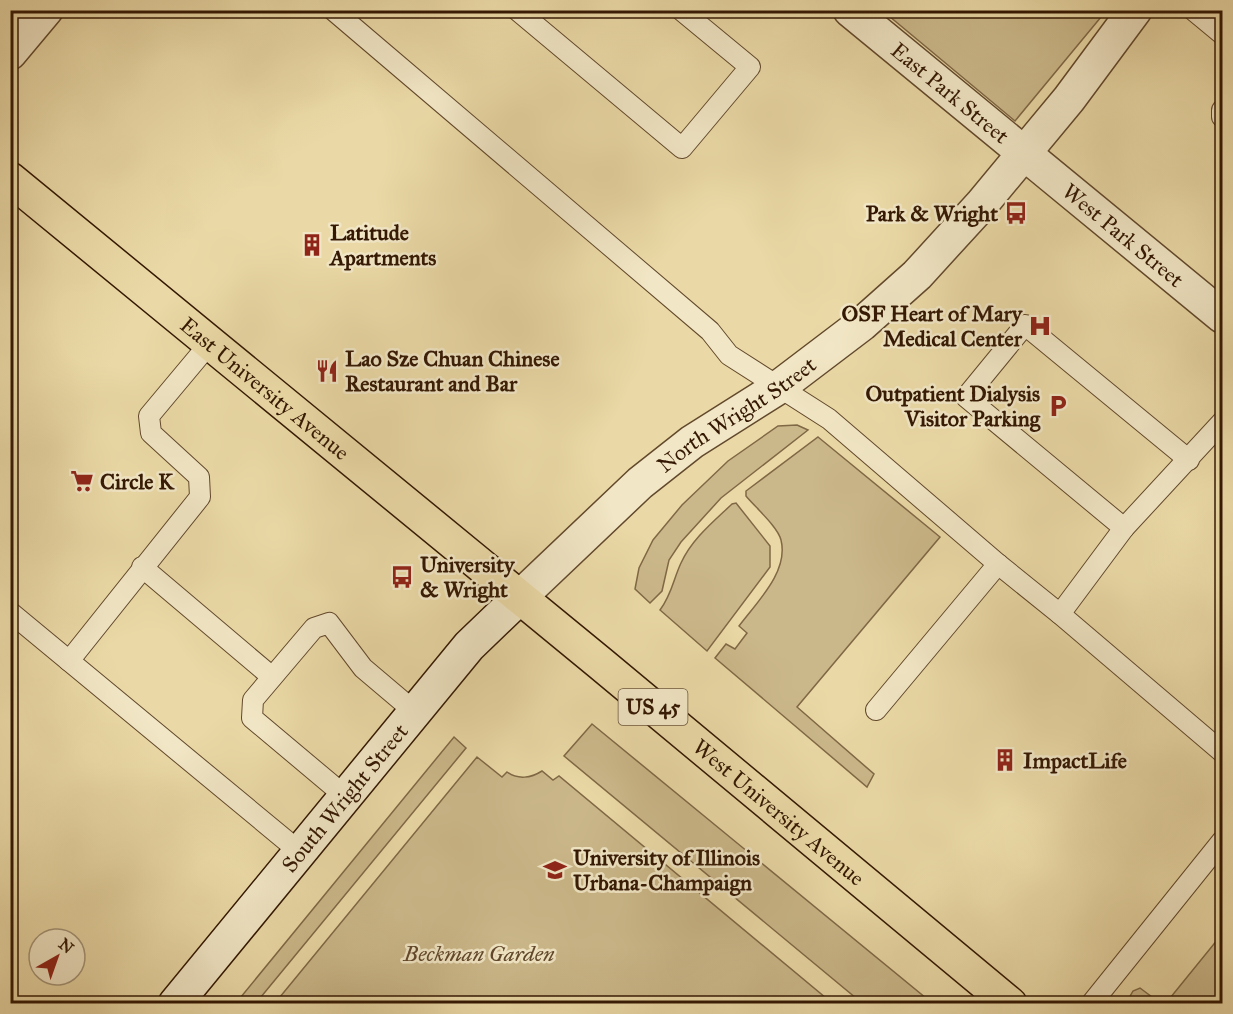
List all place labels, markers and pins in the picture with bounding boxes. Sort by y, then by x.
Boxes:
place label: Park & Wright [866,200,998,227]
bus stop icon: Park & Wright [1003,200,1029,226]
place label: Latitude Apartments [328,219,436,271]
building icon: Latitude Apartments [299,232,325,258]
place label: OSF Heart of Mary Medical Center [842,300,1024,352]
hospital icon: OSF Heart of Mary Medical Center [1027,313,1053,339]
place label: Lao Sze Chuan Chinese Restaurant and Bar [345,345,560,397]
restaurant icon: Lao Sze Chuan Chinese Restaurant and Bar [314,358,340,384]
place label: Outpatient Dialysis Visitor Parking [865,380,1041,432]
parking icon: Outpatient Dialysis Visitor Parking [1045,393,1071,419]
supermarket icon: Circle K [69,468,95,494]
place label: Circle K [100,468,175,495]
place label: University & Wright [420,551,516,603]
bus stop icon: University & Wright [389,564,415,590]
building icon: ImpactLife [992,747,1018,773]
place label: ImpactLife [1023,747,1127,774]
place label: University of Illinois Urbana-Champaign [573,844,760,896]
school or university icon: University of Illinois Urbana-Champaign [542,857,568,883]

